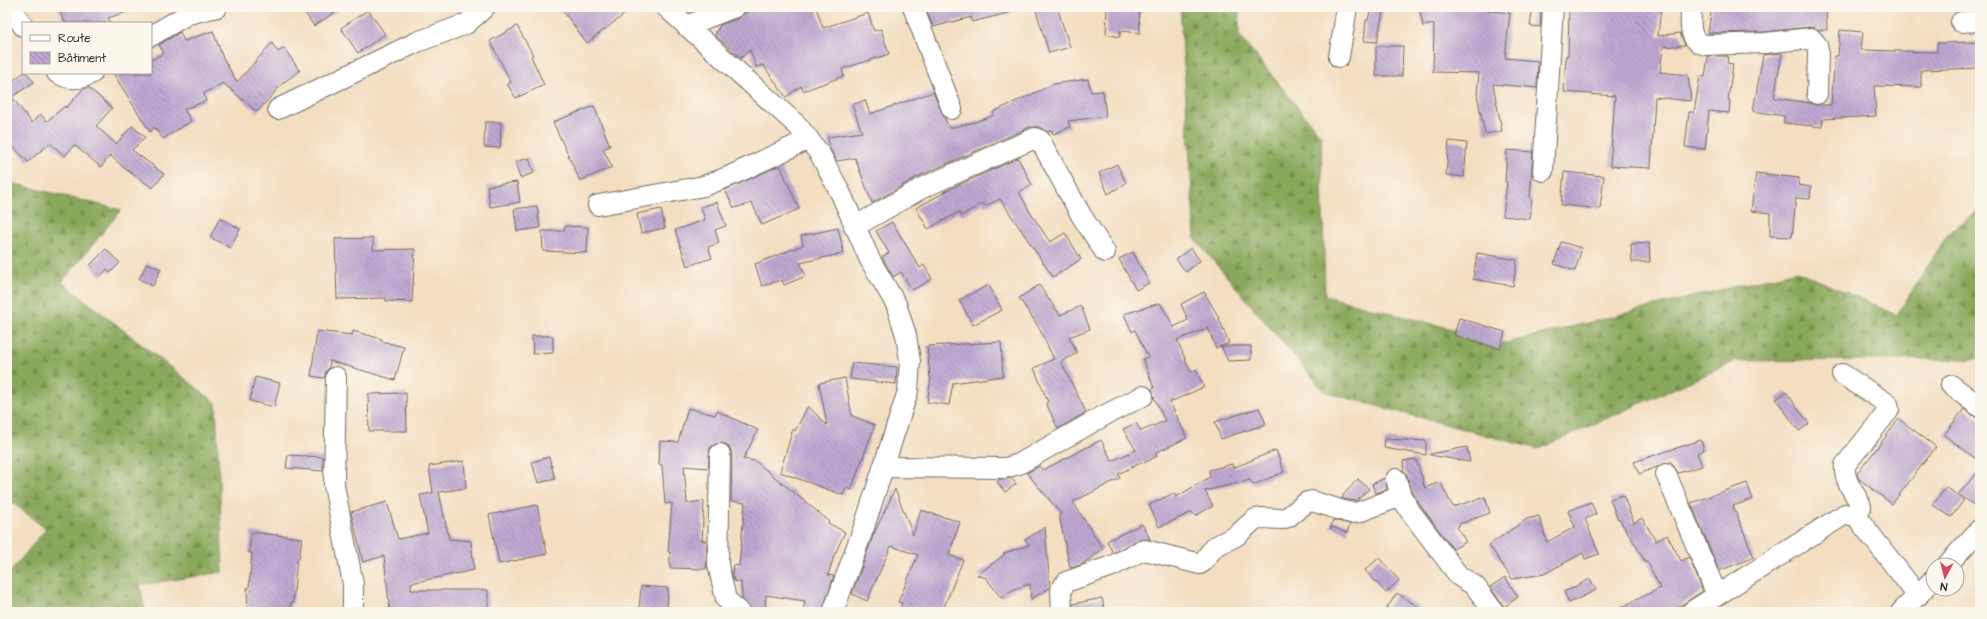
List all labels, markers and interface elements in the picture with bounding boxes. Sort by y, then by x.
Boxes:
legend [22,22,152,74]
text: Route [58,30,91,47]
text: Bâtiment [58,50,106,67]
north arrow [1925,557,1965,597]
text: N [1939,579,1948,594]

